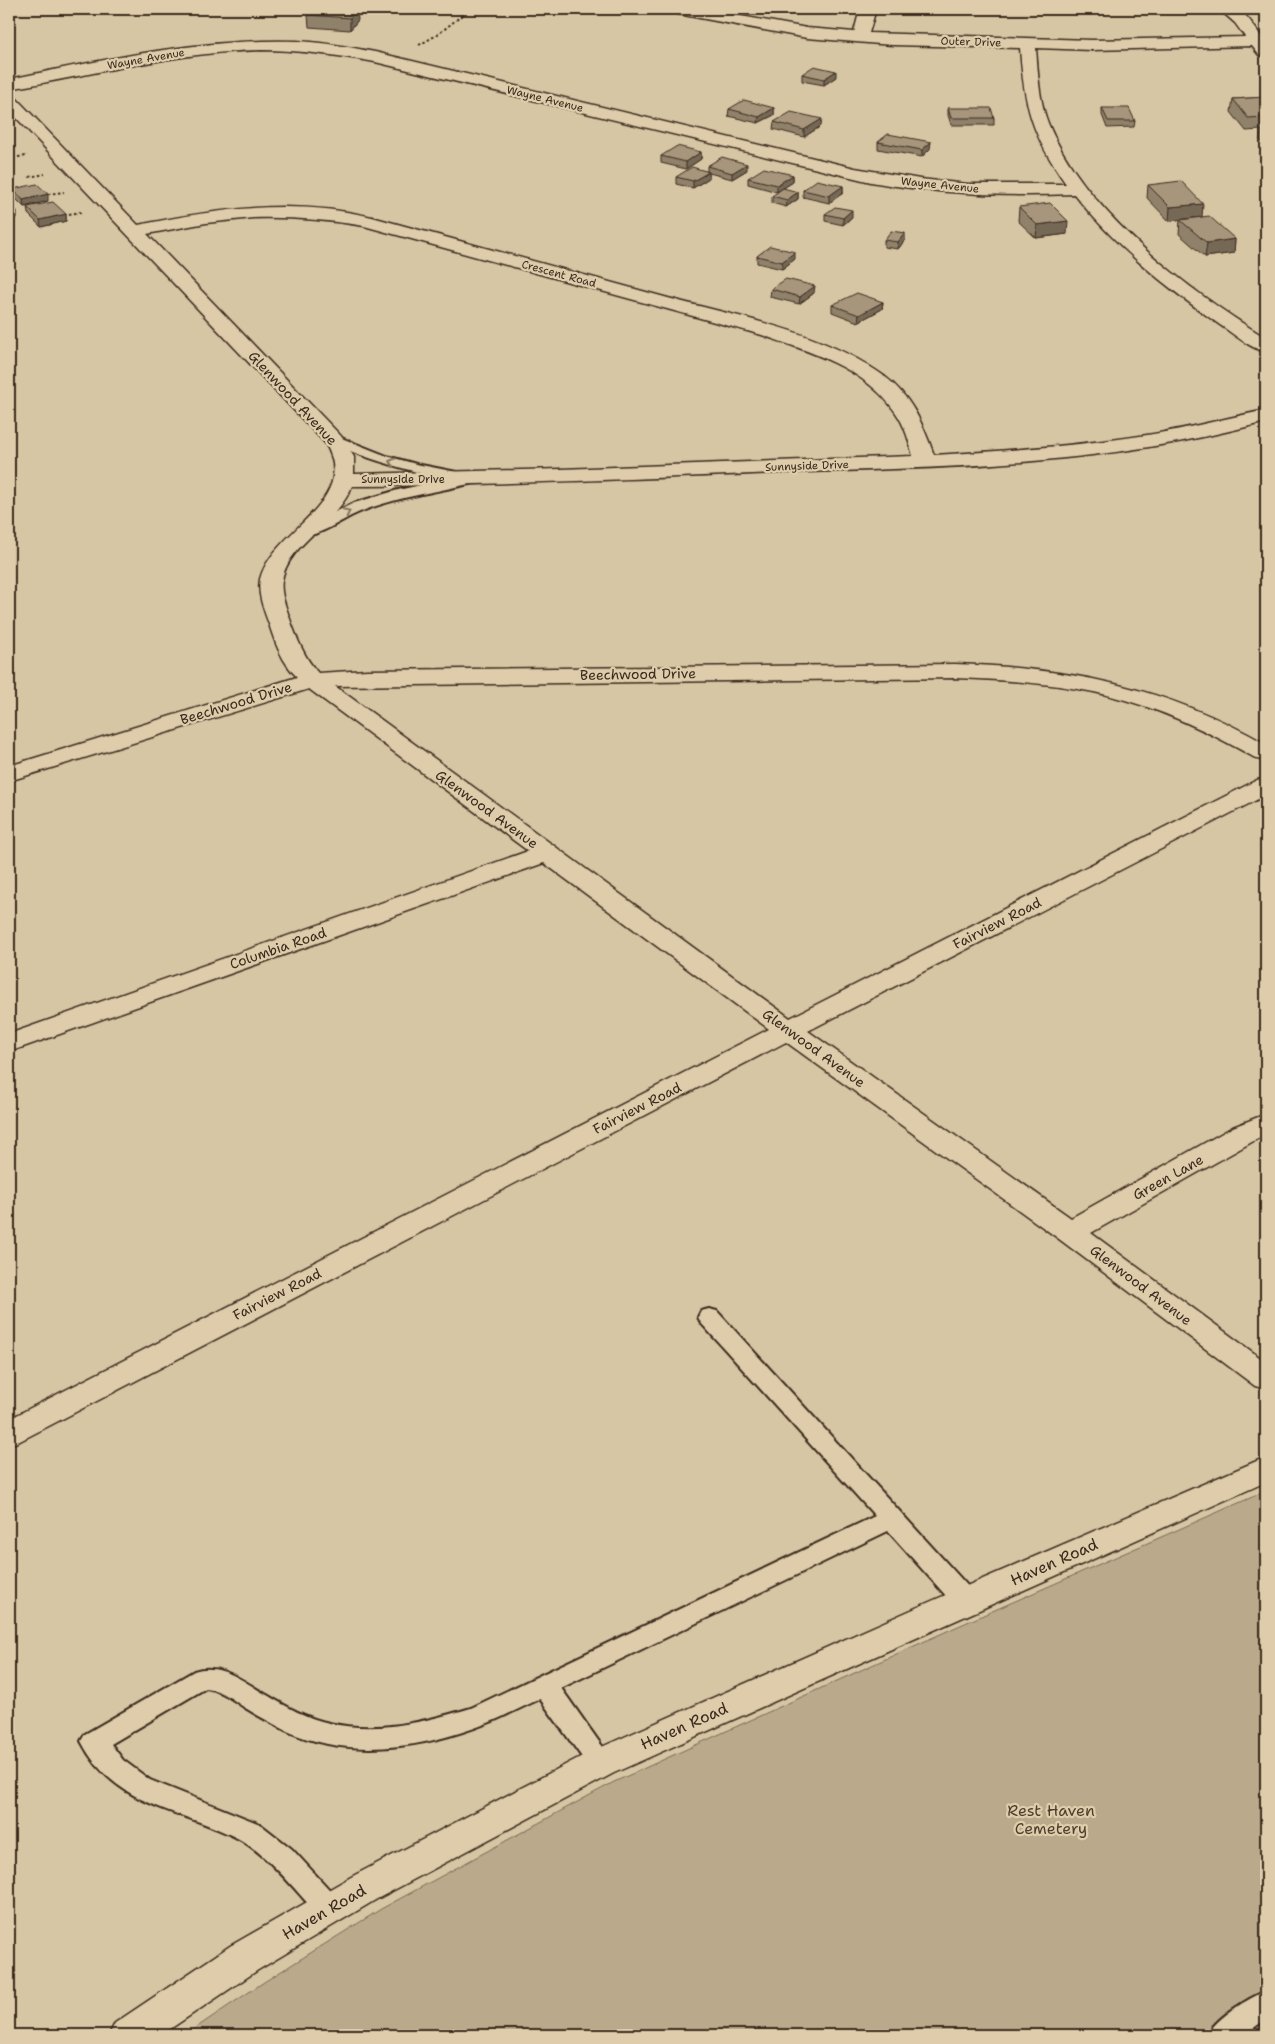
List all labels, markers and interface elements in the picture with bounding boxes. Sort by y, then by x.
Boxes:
street label: Outer Drive [940,33,1002,51]
street label: Wayne Avenue [106,45,186,73]
street label: Wayne Avenue [505,82,585,116]
street label: Wayne Avenue [900,173,980,197]
street label: Crescent Road [520,257,598,291]
street label: Glenwood Avenue [245,347,342,449]
one-way arrow [389,457,397,467]
street label: Sunnyside Drive [765,457,849,475]
street label: Sunnyside Drive [361,472,445,487]
one-way arrow [342,508,351,518]
street label: Beechwood Drive [580,664,696,684]
street label: Beechwood Drive [178,677,294,729]
street label: Glenwood Avenue [432,766,542,852]
street label: Fairview Road [950,893,1044,953]
street label: Columbia Road [227,923,329,973]
street label: Glenwood Avenue [759,1005,869,1091]
street label: Fairview Road [590,1078,684,1138]
street label: Green Lane [1130,1150,1207,1204]
street label: Glenwood Avenue [1087,1241,1196,1329]
street label: Fairview Road [230,1264,324,1324]
street label: Haven Road [1007,1533,1101,1591]
street label: Haven Road [637,1697,731,1755]
park label: Rest Haven Cemetery [1007,1800,1095,1839]
street label: Haven Road [278,1880,370,1944]

